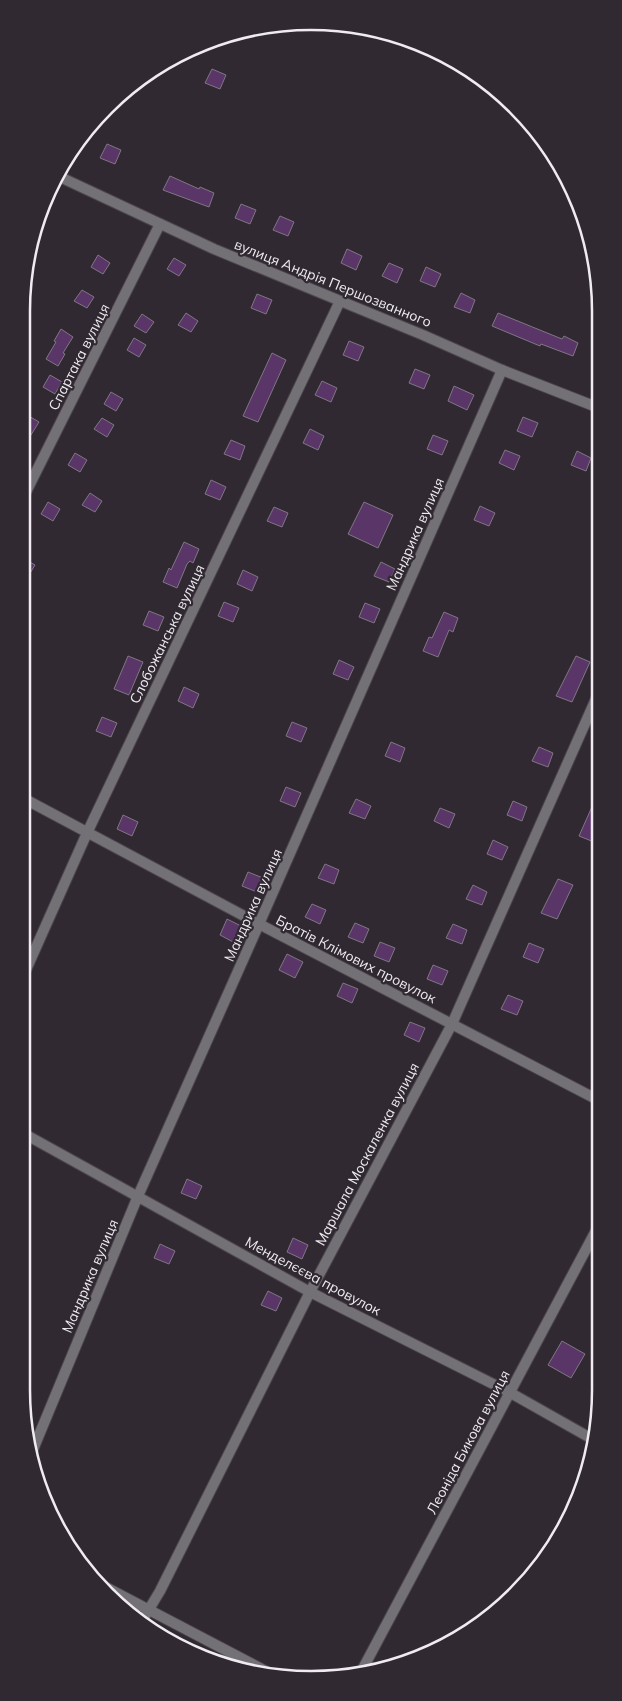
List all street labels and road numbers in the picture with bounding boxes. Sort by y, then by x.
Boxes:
street label: вулиця Андрія Першозванного [232,235,434,331]
street label: Спартака вулиця [44,301,114,413]
street label: Мандрика вулиця [382,475,448,593]
street label: Слобожанська вулиця [125,561,209,707]
street label: Мандрика вулиця [220,846,286,964]
street label: Братів Клімових провулок [273,911,440,1008]
street label: Маршала Москаленка вулиця [311,1059,423,1249]
street label: Мандрика вулиця [58,1216,122,1336]
street label: Менделєєва провулок [242,1233,384,1320]
street label: Леоніда Бикова вулиця [422,1367,514,1517]

